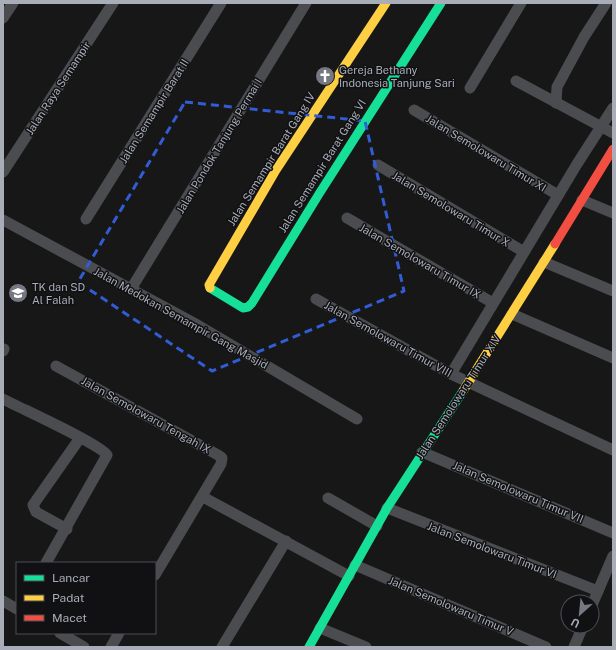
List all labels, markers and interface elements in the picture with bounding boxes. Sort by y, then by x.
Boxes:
street label: Jalan Raya Semampir [23,39,93,137]
street label: Jalan Semampir Barat II [117,57,191,165]
place label: Gereja Bethany Indonesia Tanjung Sari [339,64,455,89]
church icon: Gereja Bethany Indonesia Tanjung Sari [314,65,336,87]
street label: Jalan Pondok Tanjung Permai I [174,77,264,215]
street label: Jalan Semampir Barat Gang IV [225,90,317,228]
street label: Jalan Semampir Barat Gang VI [276,97,368,235]
street label: Jalan Semolowaru Timur XI [424,112,548,194]
street label: Jalan Semolowaru Timur X [390,169,512,249]
street label: Jalan Semolowaru Timur IX [357,221,483,301]
street label: Jalan Medokan Semampir Gang Masjid [92,265,270,371]
place label: TK dan SD Al Falah [32,281,86,306]
school or university icon: TK dan SD Al Falah [7,282,29,304]
street label: Jalan Semolowaru Timur VIII [322,299,454,379]
street label: Jalan Semolowaru Timur XIV [413,332,503,461]
street label: Jalan Semolowaru Tengah IX [79,374,213,456]
street label: Jalan Semolowaru Timur VII [451,459,585,525]
street label: Jalan Semolowaru Timur VI [426,520,558,580]
legend [16,562,156,634]
text: Lancar [52,571,90,585]
street label: Jalan Semolowaru Timur V [387,574,516,638]
text: Padat [52,591,85,605]
north arrow [560,594,600,634]
text: Macet [52,611,87,625]
text: U [569,616,582,630]

